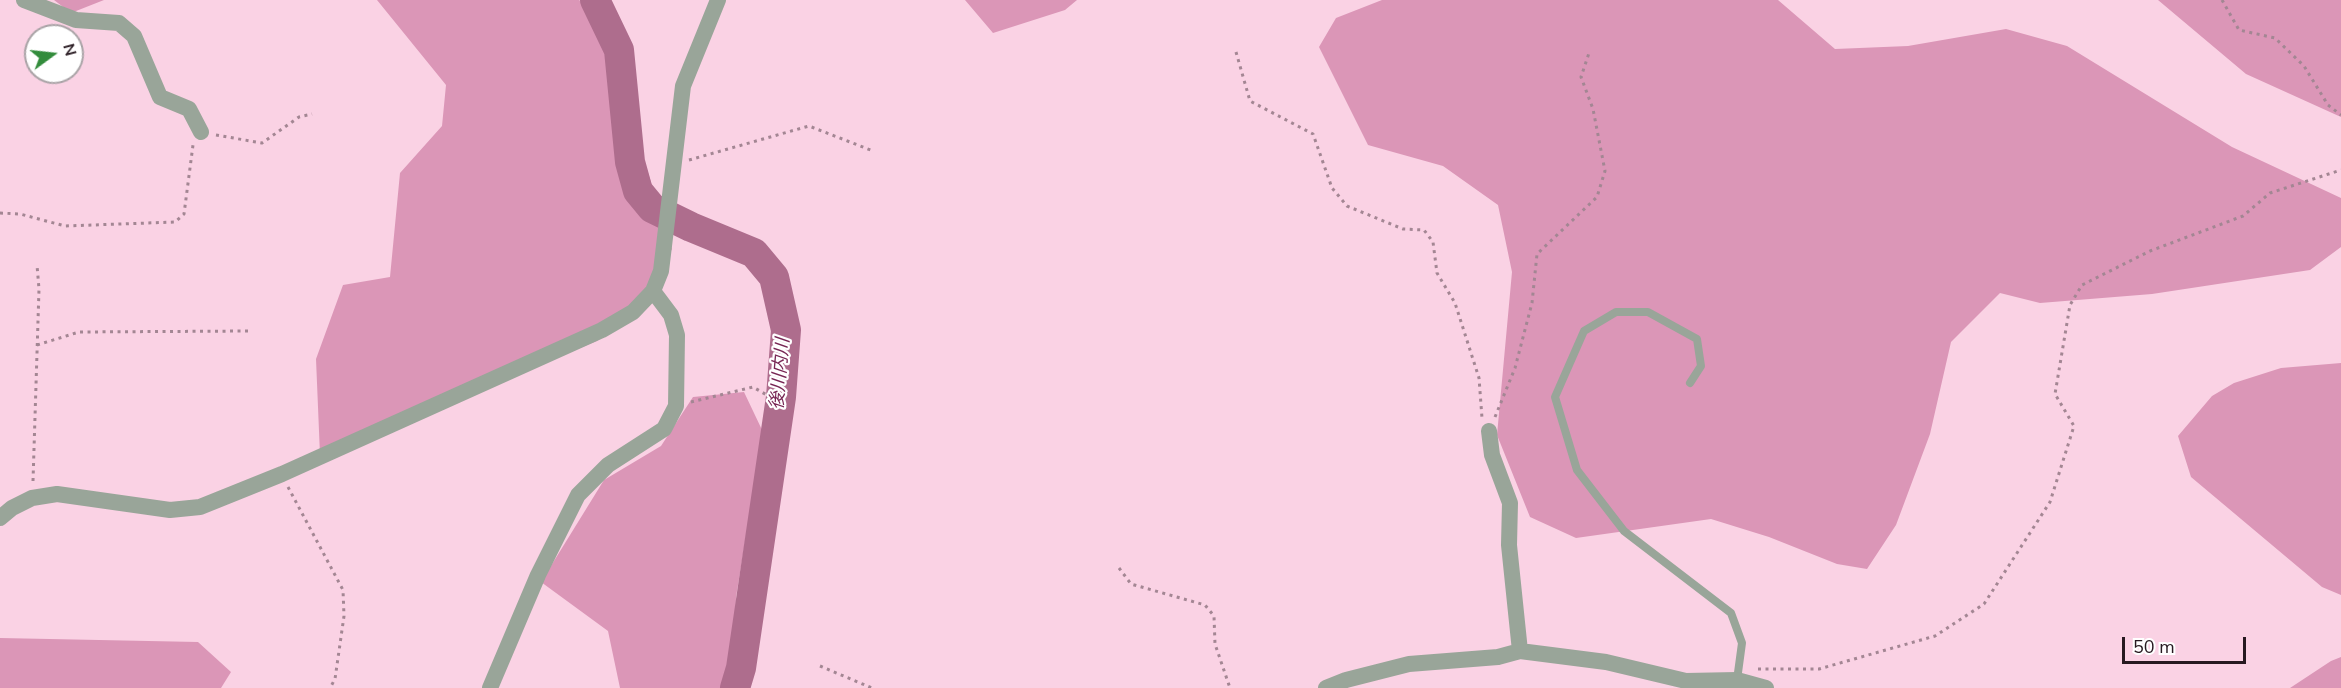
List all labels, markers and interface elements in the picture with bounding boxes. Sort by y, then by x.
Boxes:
north arrow [24,24,84,84]
text: N [57,41,82,58]
water label: 後川内川 [767,337,795,411]
scale bar [2125,625,2250,663]
text: 50 m [2133,635,2175,659]

